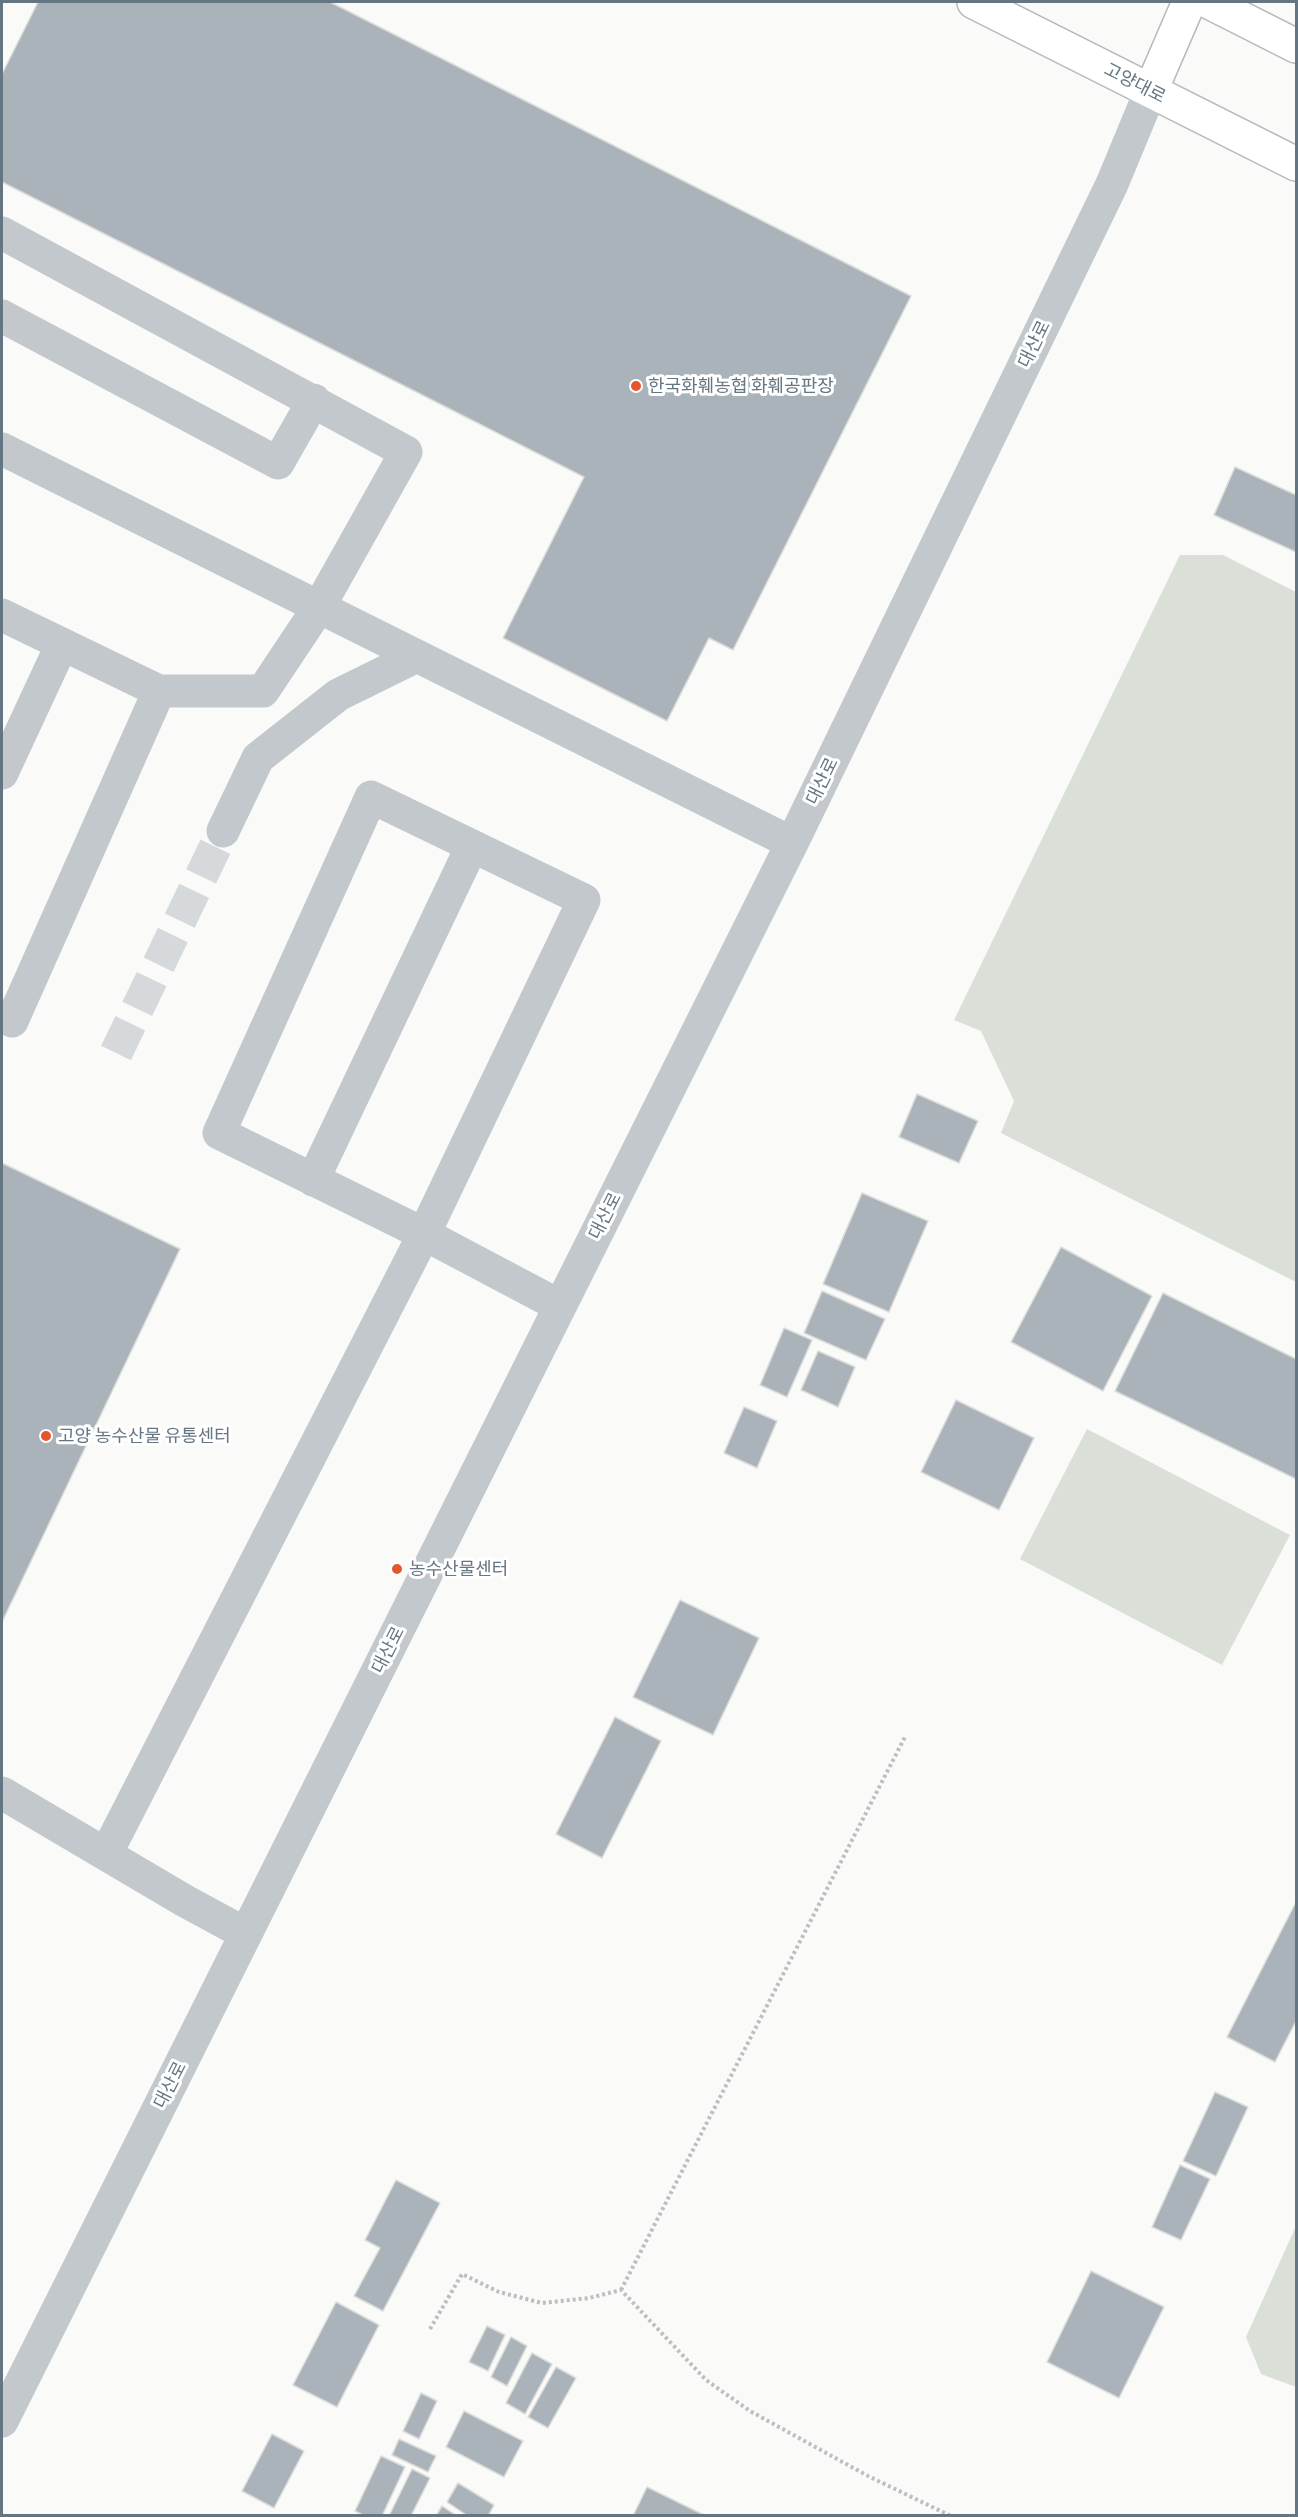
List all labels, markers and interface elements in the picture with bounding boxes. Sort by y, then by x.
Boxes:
street label: 고양대로 [1101,58,1169,108]
street label: 대산로 [1013,317,1055,371]
place label: 한국화훼농협 화훼공판장 [648,375,834,397]
marker: 한국화훼농협 화훼공판장 [629,379,643,393]
street label: 대산로 [801,754,843,808]
street label: 대산로 [584,1189,626,1243]
place label: 고양 농수산물 유통센터 [58,1425,231,1447]
marker: 고양 농수산물 유통센터 [39,1429,53,1443]
place label: 농수산물센터 [409,1558,508,1580]
marker: 농수산물센터 [390,1562,404,1576]
street label: 대산로 [367,1623,409,1677]
street label: 대산로 [149,2058,191,2112]

